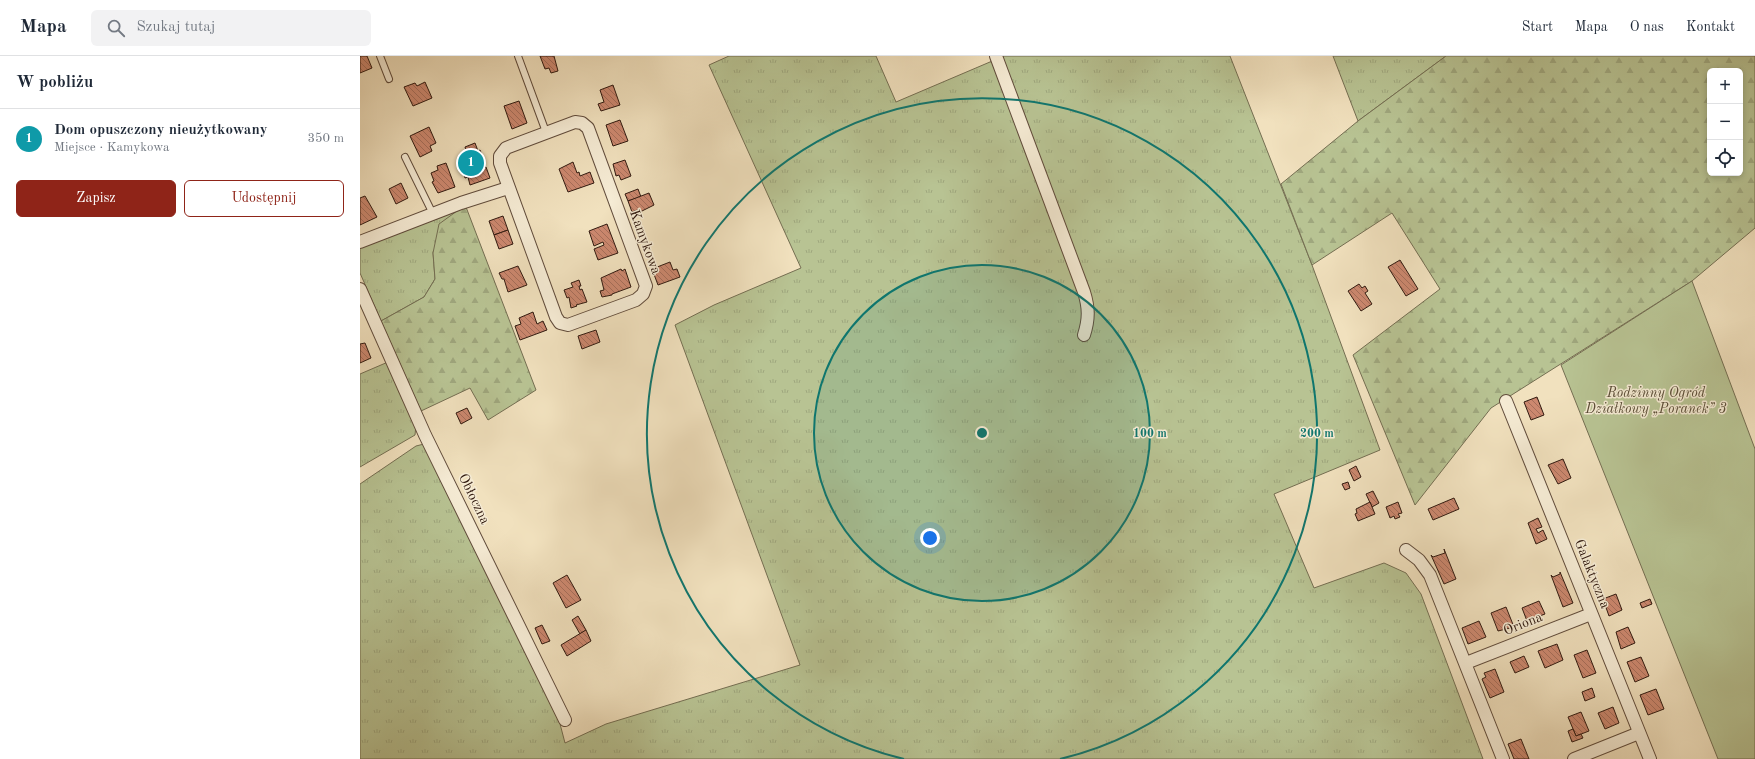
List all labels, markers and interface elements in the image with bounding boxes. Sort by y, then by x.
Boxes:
search box [91,10,371,46]
icon: search [105,17,127,39]
text: Mapa [20,18,67,37]
text: Szukaj tutaj [137,20,215,35]
text: Start [1522,20,1553,34]
text: Mapa [1575,20,1608,34]
text: O nas [1630,20,1664,34]
text: Kontakt [1686,20,1735,34]
map controls [1707,68,1743,176]
button: + [1707,68,1743,104]
text: W pobliżu [16,74,93,91]
button: − [1707,104,1743,140]
text: Dom opuszczony nieużytkowany [54,123,268,138]
text: 1 [25,132,33,145]
text: 350 m [307,132,344,145]
button: locate [1707,140,1743,176]
text: Miejsce · Kamykowa [54,141,169,154]
pin: 1 [458,148,484,178]
button: Zapisz [16,180,176,217]
button: Udostępnij [184,180,344,217]
street label: Kamykowa [627,208,663,276]
park label: Rodzinny Ogród Działkowy „Poranek” 3 [1584,386,1727,417]
centre of rings [975,426,989,440]
text: 100 m [1133,428,1167,440]
text: 200 m [1300,428,1334,440]
street label: Obłoczna [456,471,492,527]
your location [920,528,940,548]
street label: Galaktyczna [1572,537,1612,611]
street label: Oriona [1501,610,1545,638]

